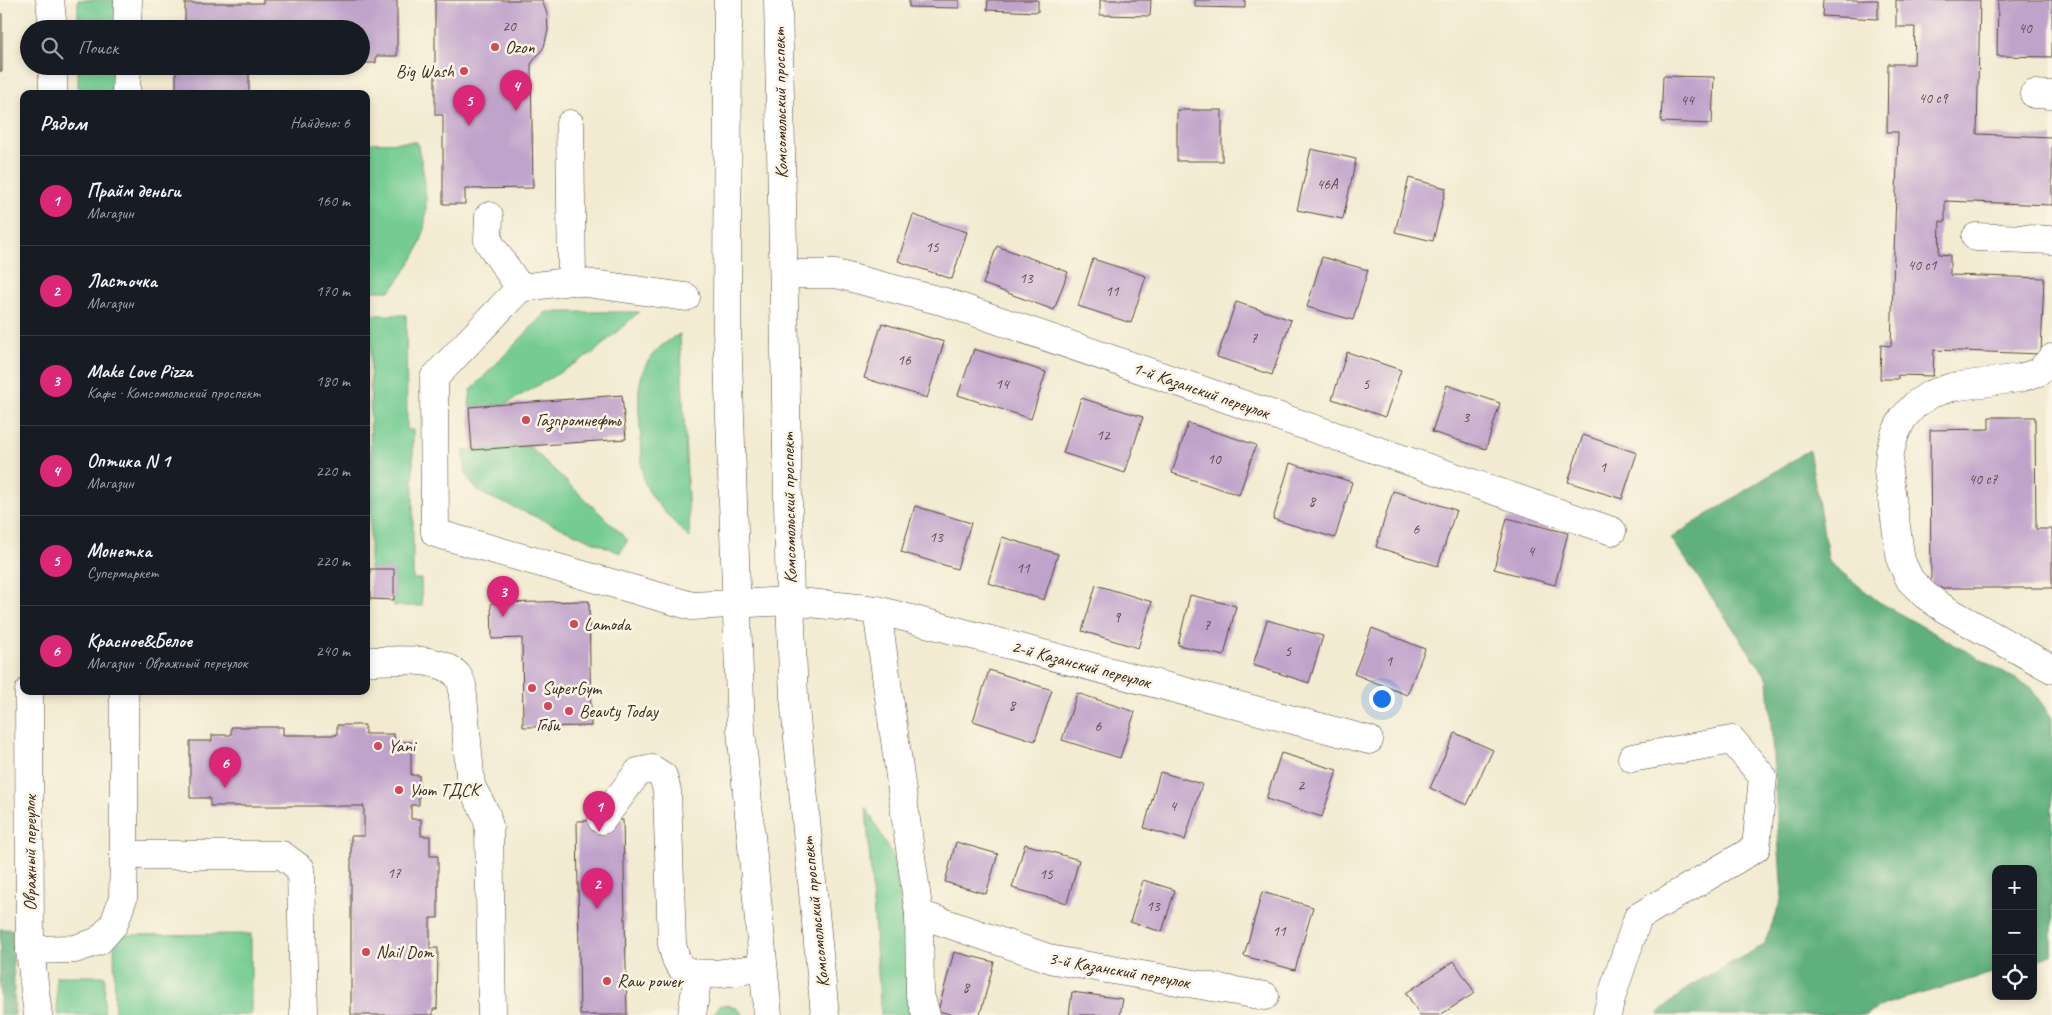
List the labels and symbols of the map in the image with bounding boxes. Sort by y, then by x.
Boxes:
house number: 20 [502,17,517,36]
house number: 40 [2018,19,2033,38]
street label: Комсомольский проспект [768,26,792,179]
place label: Ozon [505,36,535,58]
marker: Ozon [489,41,501,53]
place label: Big Wash [396,60,455,82]
marker: Big Wash [458,65,470,77]
pin: 4 [500,70,532,111]
pin: 5 [453,85,485,126]
house number: 40 с9 [1918,89,1949,108]
house number: 44 [1680,91,1695,110]
house number: 46А [1316,175,1339,194]
house number: 15 [925,238,940,257]
house number: 40 с1 [1907,256,1938,275]
house number: 13 [1019,269,1034,288]
house number: 11 [1105,282,1120,301]
house number: 7 [1251,329,1259,348]
house number: 16 [897,351,912,370]
street label: 1-й Казанский переулок [1130,356,1274,425]
house number: 14 [995,375,1010,394]
house number: 5 [1363,375,1371,394]
house number: 3 [1463,408,1471,427]
place label: Газпромнефть [536,409,622,432]
marker: Газпромнефть [520,414,532,426]
house number: 12 [1096,426,1111,445]
street label: Комсомольский проспект [777,431,801,584]
house number: 10 [1207,450,1222,469]
house number: 1 [1600,458,1608,477]
house number: 40 с7 [1968,470,1999,489]
house number: 8 [1309,492,1317,511]
house number: 6 [1413,520,1421,539]
house number: 13 [929,528,944,547]
house number: 4 [1528,542,1536,561]
house number: 11 [1016,559,1031,578]
pin: 3 [487,576,519,617]
house number: 9 [1114,608,1122,627]
place label: Lamoda [584,613,632,635]
house number: 7 [1204,616,1212,635]
marker: Lamoda [568,618,580,630]
street label: 2-й Казанский переулок [1009,635,1155,695]
house number: 5 [1285,642,1293,661]
house number: 1 [1386,652,1394,671]
place label: SuperGym [542,677,603,699]
marker: SuperGym [526,682,538,694]
your location [1369,686,1395,712]
house number: 8 [1009,696,1017,715]
marker: Гоби [542,700,554,712]
place label: Beauty Today [579,700,660,722]
marker: Beauty Today [563,705,575,717]
place label: Гоби [536,714,561,736]
house number: 6 [1095,717,1103,736]
place label: Yani [388,735,418,757]
marker: Yani [372,740,384,752]
pin: 6 [209,747,241,788]
house number: 2 [1298,776,1306,795]
place label: Уют ТДСК [409,779,483,801]
marker: Уют ТДСК [393,784,405,796]
pin: 1 [583,791,615,832]
street label: Овражный переулок [19,793,41,911]
house number: 4 [1170,797,1178,816]
street label: Комсомольский проспект [796,835,834,988]
house number: 17 [387,864,402,883]
house number: 15 [1039,865,1054,884]
pin: 2 [581,868,613,909]
house number: 13 [1146,897,1161,916]
house number: 11 [1272,922,1287,941]
place label: Nail Dom [376,941,434,963]
marker: Nail Dom [360,946,372,958]
street label: 3-й Казанский переулок [1047,947,1194,995]
place label: Raw power [617,970,685,992]
marker: Raw power [601,975,613,987]
house number: 8 [963,978,971,997]

